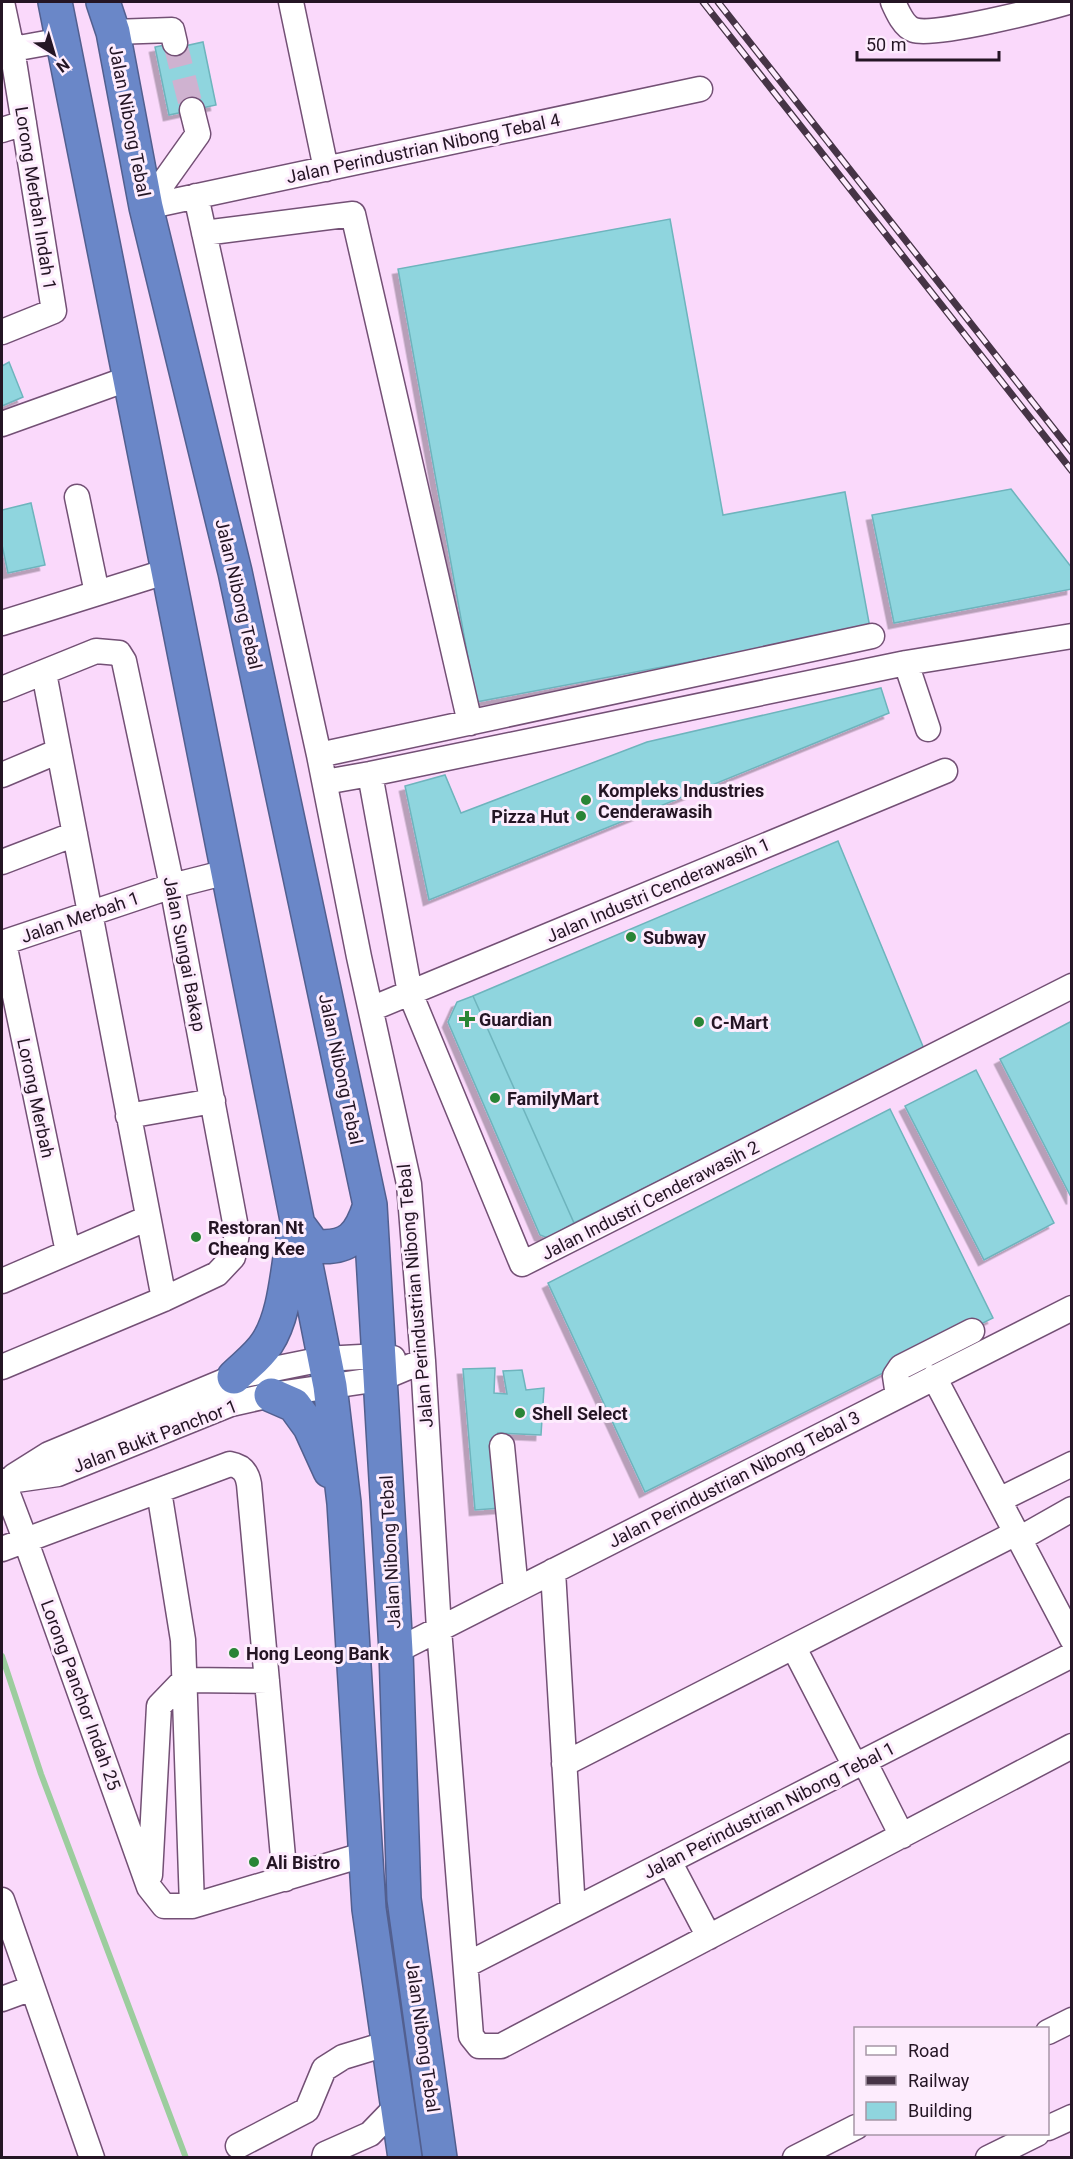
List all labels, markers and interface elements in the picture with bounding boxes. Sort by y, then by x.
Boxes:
north arrow [24,24,84,84]
scale bar [857,24,1000,62]
text: 50 m [866,34,906,55]
street label: Jalan Nibong Tebal [105,44,155,198]
text: N [52,55,73,77]
street label: Lorong Merbah Indah 1 [11,105,61,291]
street label: Jalan Perindustrian Nibong Tebal 4 [284,109,562,187]
street label: Jalan Nibong Tebal [211,517,267,671]
place label: Kompleks Industries Cenderawasih [598,780,764,822]
marker: Kompleks Industries Cenderawasih [579,793,593,807]
place label: Pizza Hut [491,806,569,827]
marker: Pizza Hut [574,809,588,823]
street label: Jalan Industri Cenderawasih 1 [543,833,773,947]
street label: Jalan Sungai Bakap [160,875,210,1033]
street label: Jalan Merbah 1 [18,887,142,947]
place label: Subway [643,927,707,948]
marker: Subway [624,930,638,944]
street label: Jalan Nibong Tebal [315,992,367,1146]
place label: Guardian [479,1009,552,1030]
marker: Guardian [460,1012,474,1026]
place label: C-Mart [711,1012,768,1033]
marker: C-Mart [692,1015,706,1029]
street label: Lorong Merbah [13,1036,59,1160]
place label: FamilyMart [507,1088,599,1109]
marker: FamilyMart [488,1091,502,1105]
street label: Jalan Industri Cenderawasih 2 [538,1136,762,1264]
street label: Jalan Perindustrian Nibong Tebal [393,1163,437,1429]
place label: Restoran Nt Cheang Kee [208,1217,305,1259]
marker: Restoran Nt Cheang Kee [189,1230,203,1244]
street label: Jalan Bukit Panchor 1 [70,1395,240,1477]
place label: Shell Select [532,1403,628,1424]
marker: Shell Select [513,1406,527,1420]
street label: Jalan Perindustrian Nibong Tebal 3 [605,1406,863,1552]
street label: Jalan Nibong Tebal [375,1475,405,1629]
street label: Lorong Panchor Indah 25 [37,1597,125,1793]
place label: Hong Leong Bank [246,1643,389,1664]
marker: Hong Leong Bank [227,1646,241,1660]
street label: Jalan Perindustrian Nibong Tebal 1 [640,1737,898,1883]
place label: Ali Bistro [266,1852,340,1873]
marker: Ali Bistro [247,1855,261,1869]
street label: Jalan Nibong Tebal [402,1958,444,2114]
legend [854,2027,1049,2135]
text: Road [908,2040,949,2061]
text: Railway [908,2070,970,2091]
text: Building [908,2100,972,2121]

